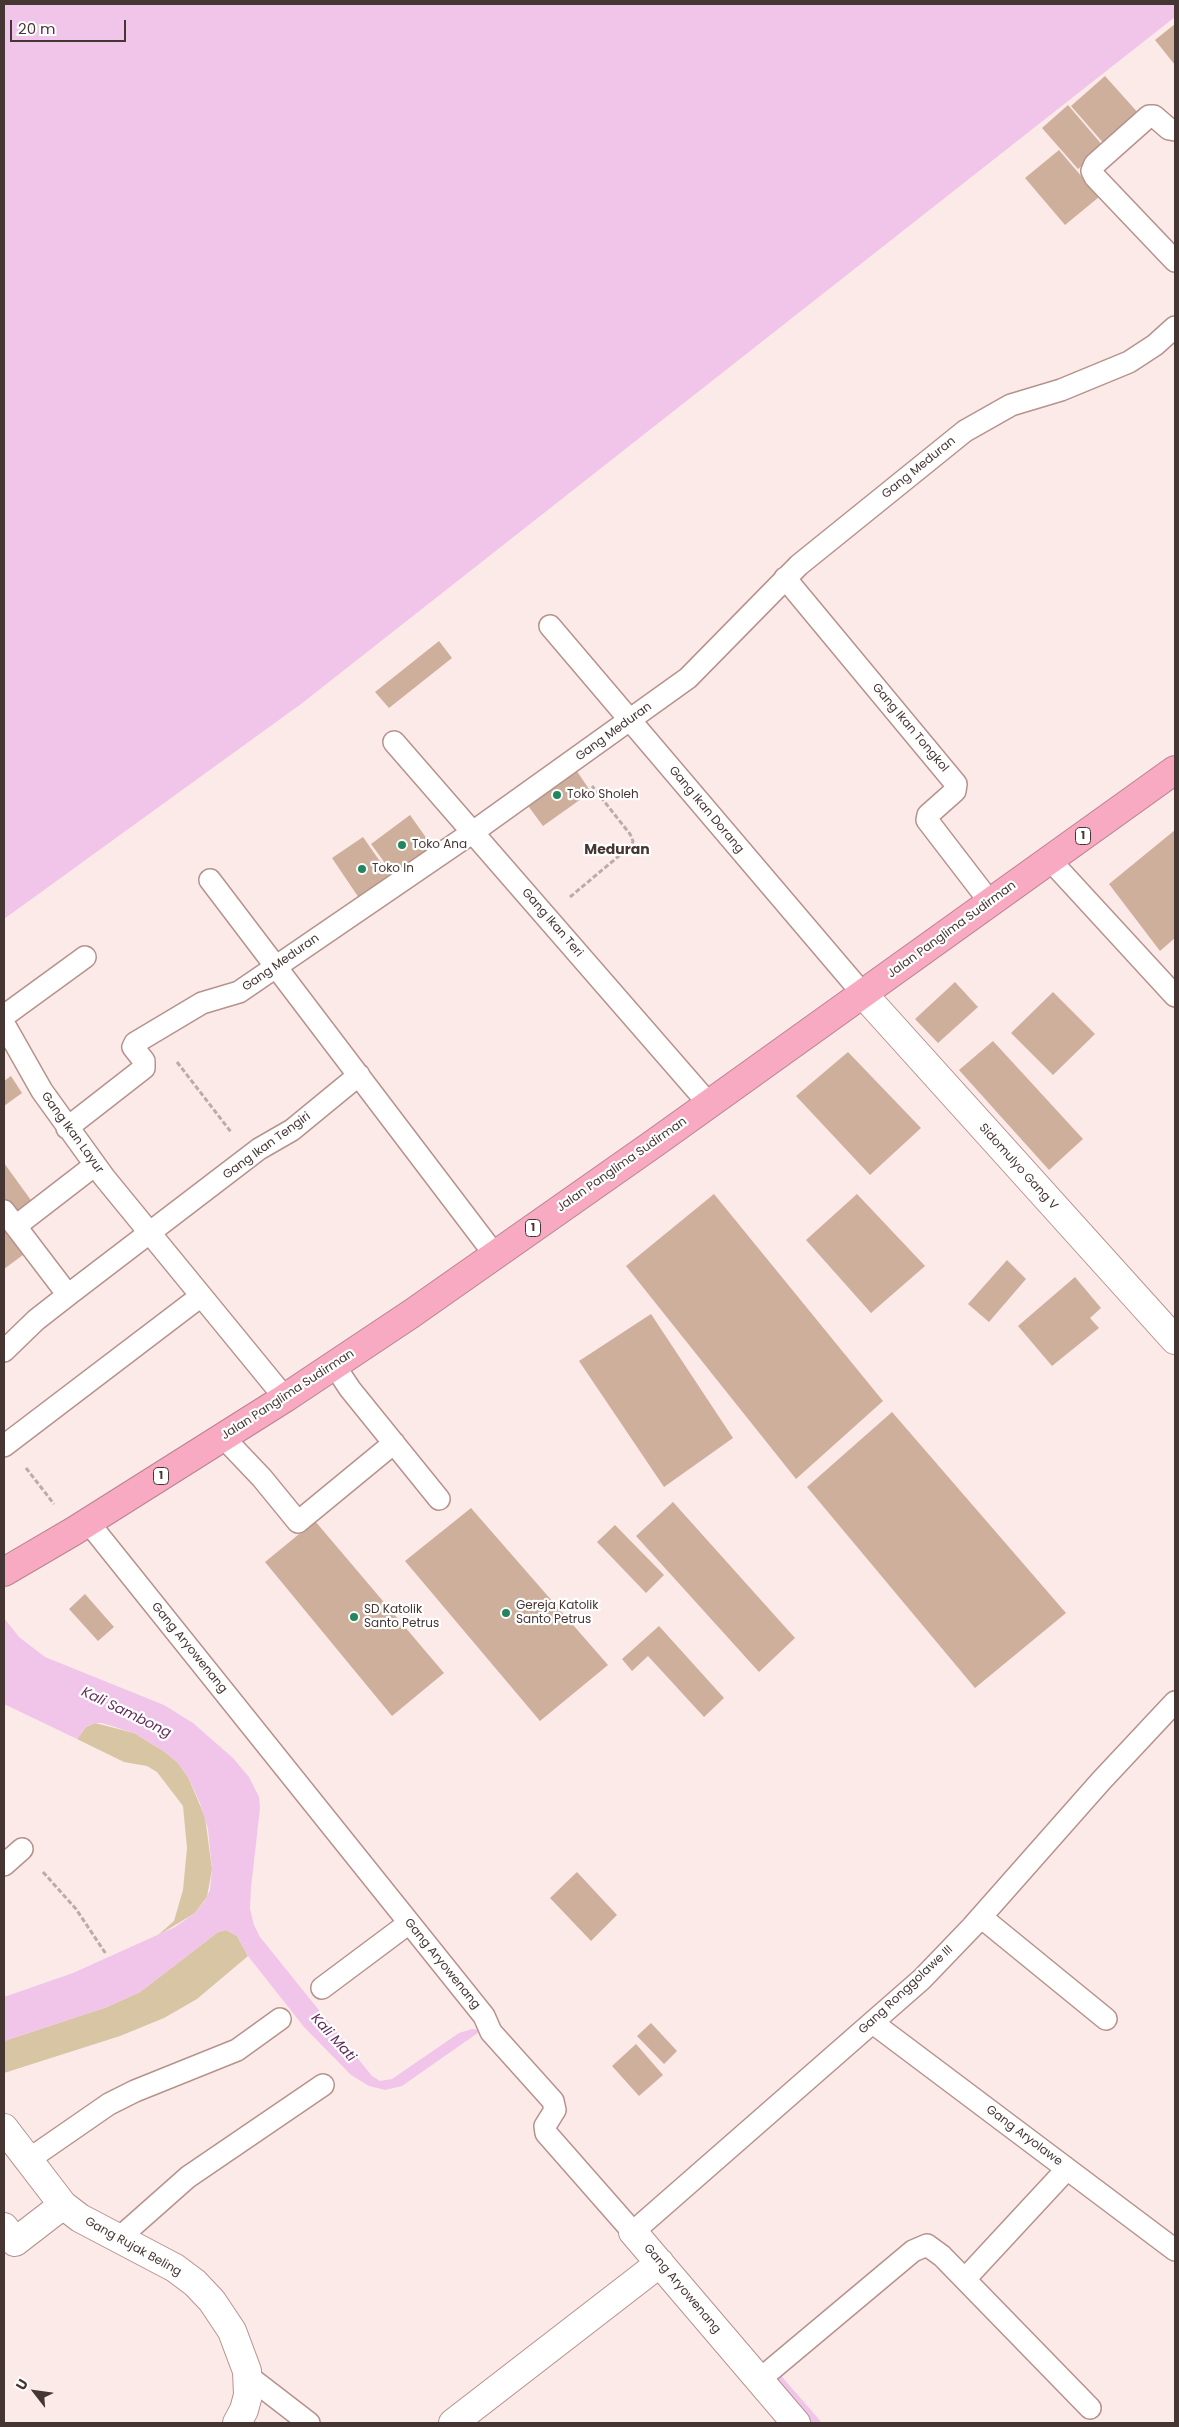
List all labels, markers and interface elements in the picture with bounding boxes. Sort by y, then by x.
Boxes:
scale bar [12,10,129,42]
text: 20 m [18,18,56,39]
street label: Gang Meduran [879,434,959,502]
street label: Gang Ikan Tongkol [869,681,951,775]
street label: Gang Meduran [573,700,655,764]
street label: Gang Ikan Dorang [665,764,747,856]
place label: Toko Sholeh [567,788,639,802]
marker: Toko Sholeh [551,789,563,801]
road number: 1 [1076,828,1090,844]
place label: Toko Ana [412,838,467,852]
marker: Toko Ana [396,839,408,851]
district label: Meduran [584,842,650,858]
place label: Toko In [372,862,414,876]
marker: Toko In [356,863,368,875]
street label: Jalan Panglima Sudirman [885,879,1019,981]
street label: Gang Ikan Teri [518,886,586,960]
street label: Gang Meduran [240,931,322,995]
street label: Gang Ikan Layur [38,1090,106,1176]
street label: Gang Ikan Tengiri [220,1109,314,1183]
street label: Jalan Panglima Sudirman [554,1115,690,1215]
street label: Sidomulyo Gang V [976,1121,1060,1213]
road number: 1 [526,1220,540,1236]
street label: Jalan Panglima Sudirman [219,1347,357,1443]
road number: 1 [154,1468,168,1484]
place label: Gereja Katolik Santo Petrus [516,1599,598,1627]
street label: Gang Aryowenang [148,1600,230,1696]
place label: SD Katolik Santo Petrus [364,1603,439,1631]
marker: Gereja Katolik Santo Petrus [500,1607,512,1619]
marker: SD Katolik Santo Petrus [348,1611,360,1623]
water label: Kali Sambong [78,1684,174,1742]
street label: Gang Aryowenang [401,1916,483,2012]
street label: Gang Ronggolawe III [856,1943,956,2037]
water label: Kali Mati [307,2010,359,2066]
street label: Gang Aryolawe [983,2103,1065,2169]
street label: Gang Rujak Beling [82,2214,184,2280]
street label: Gang Aryowenang [640,2241,724,2337]
north arrow [10,2367,60,2417]
text: U [11,2375,33,2394]

